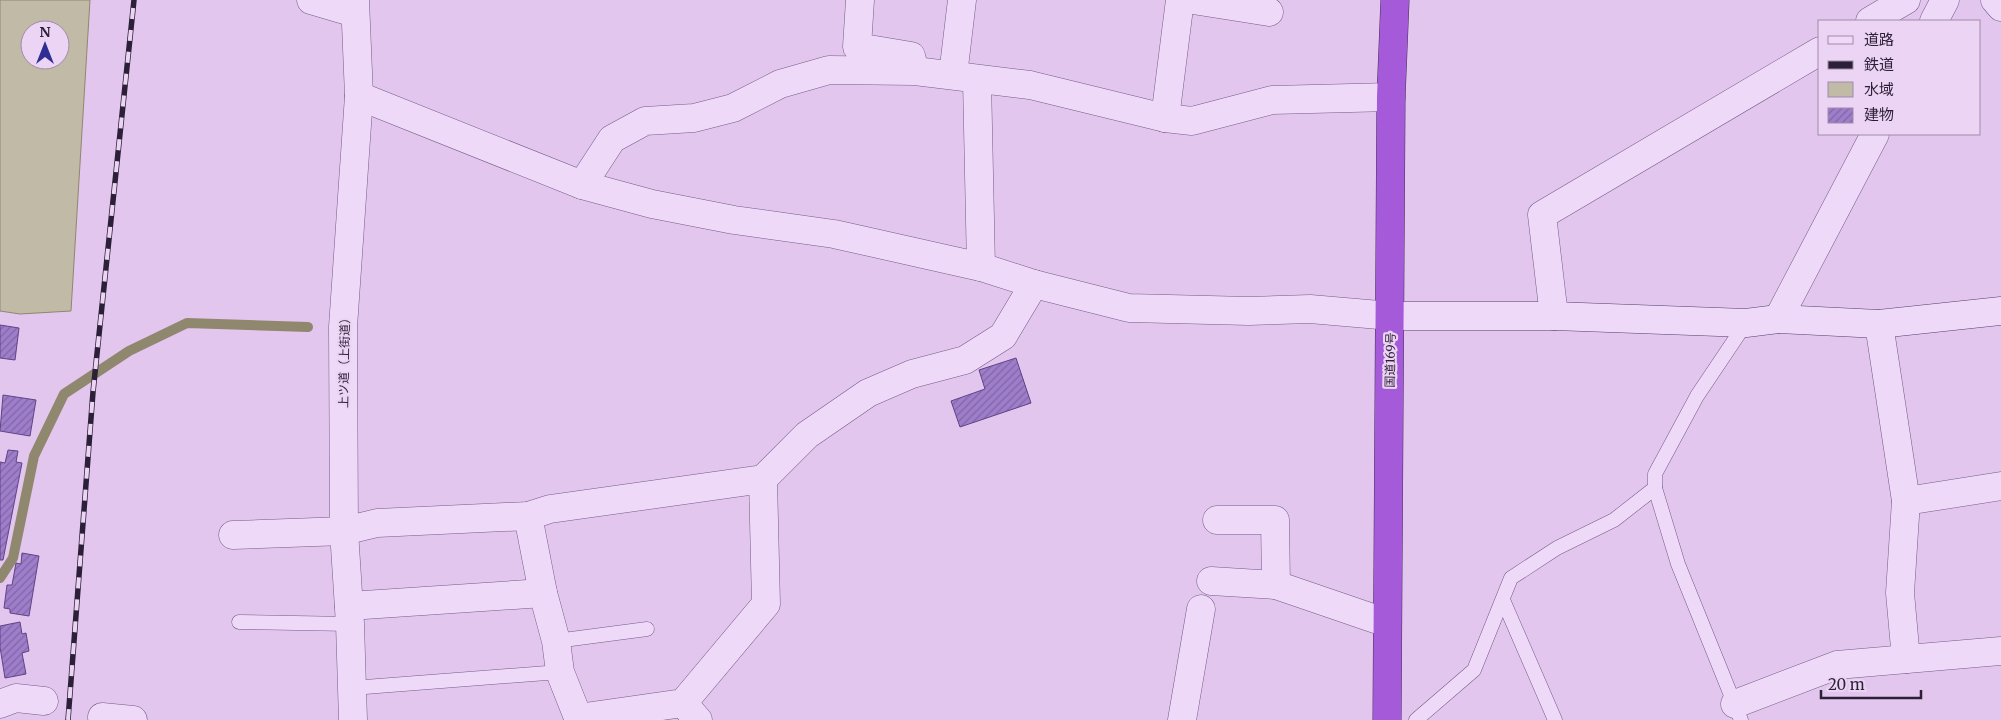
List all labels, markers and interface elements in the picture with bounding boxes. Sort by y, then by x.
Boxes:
north arrow [20,20,70,70]
legend [1818,20,1981,135]
text: N [39,23,51,41]
text: 道路 [1864,30,1894,49]
text: 鉄道 [1864,55,1894,74]
text: 水域 [1864,80,1894,99]
text: 建物 [1864,105,1894,124]
street label: 上ツ道（上街道） [336,312,352,408]
street label: 国道169号 [1382,332,1398,388]
scale bar [1821,668,1921,700]
text: 20 m [1828,675,1865,694]

